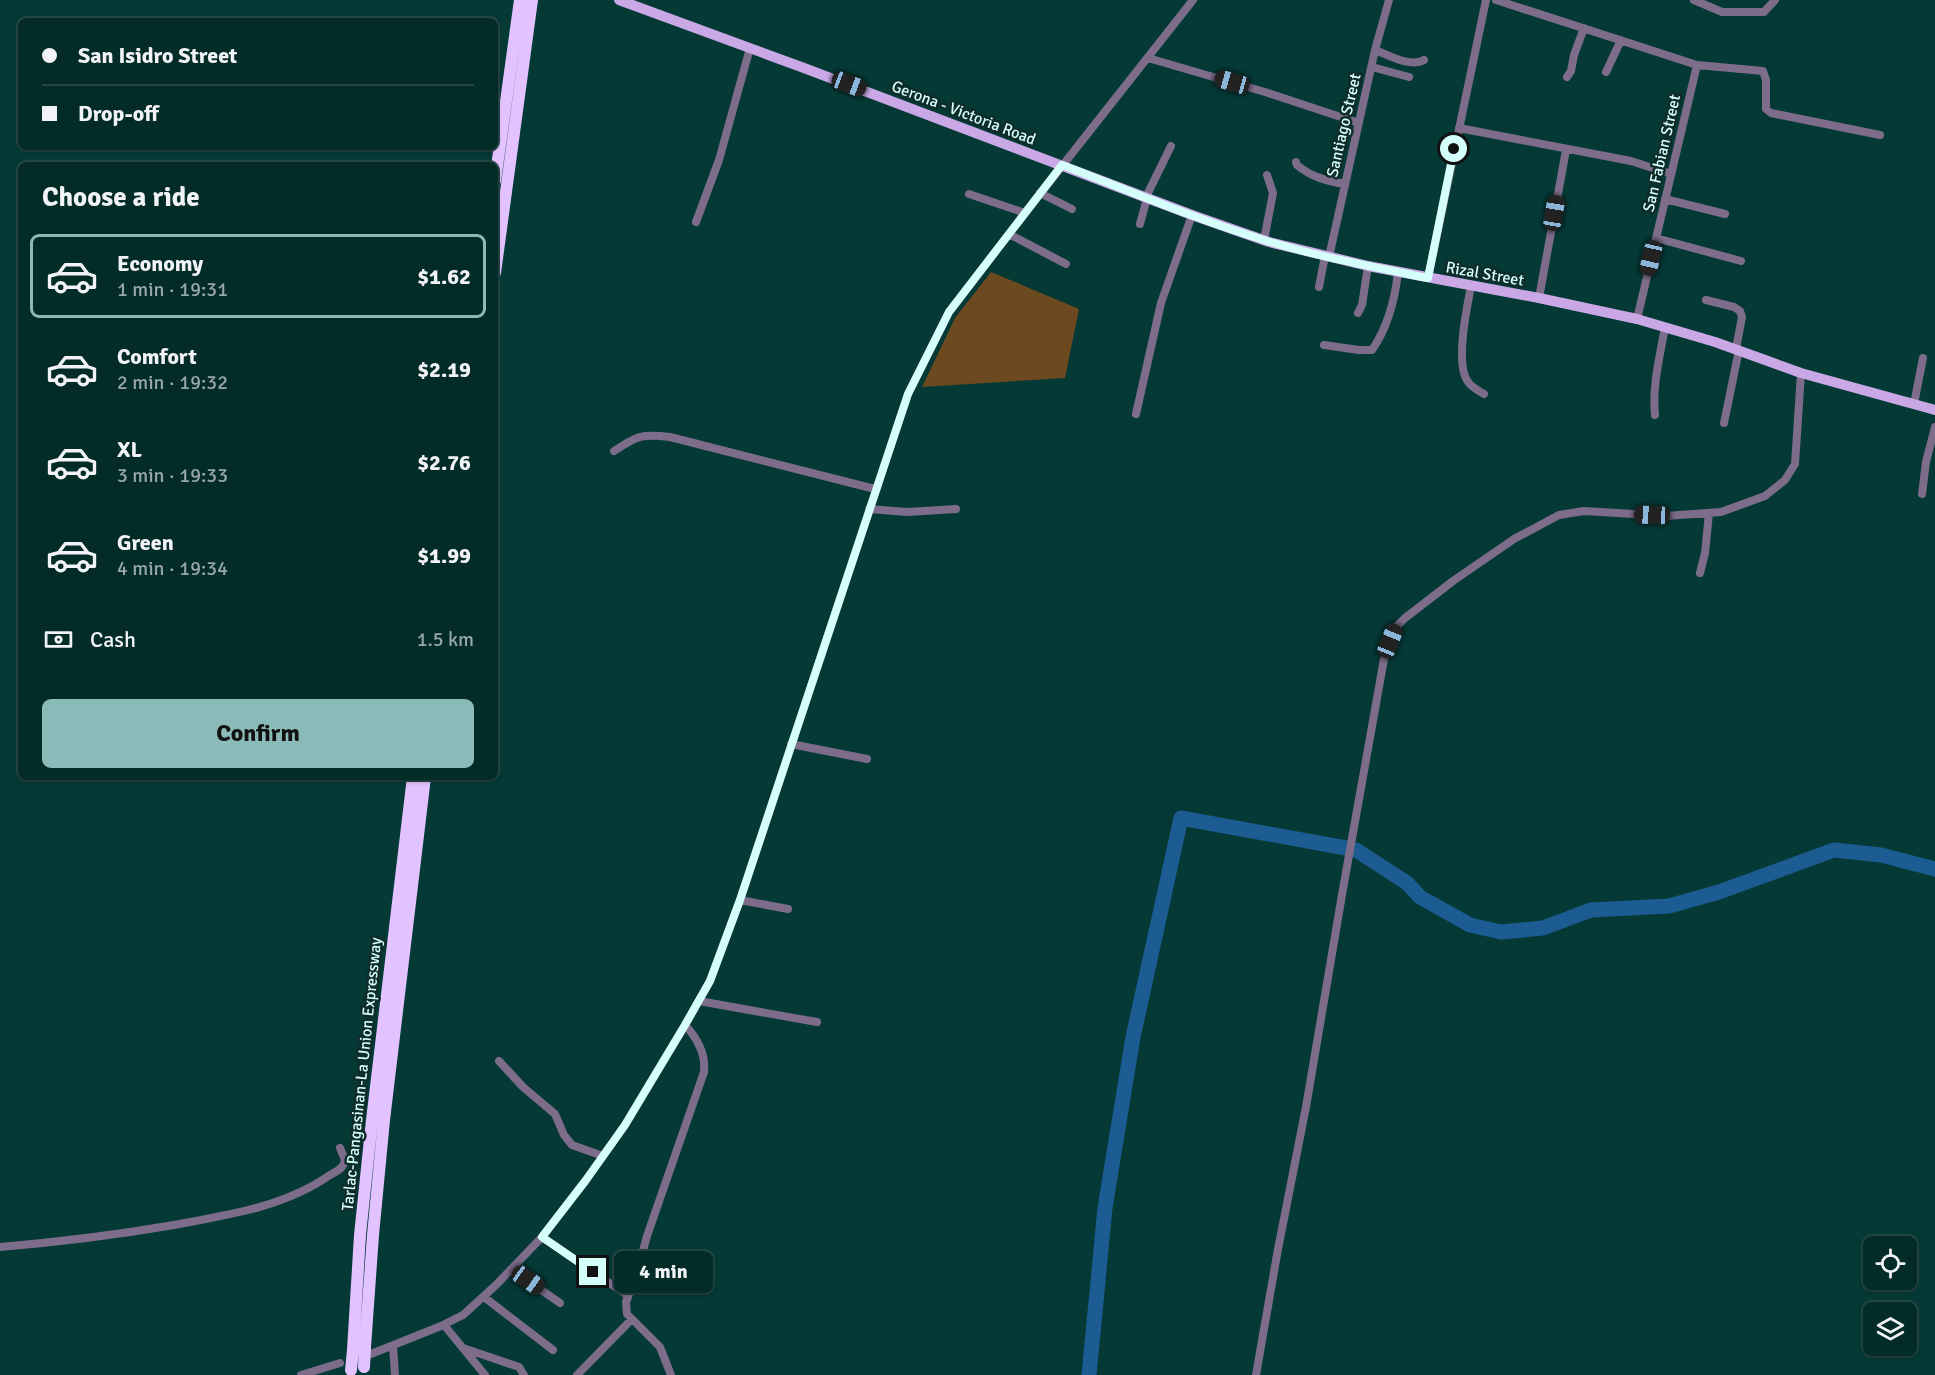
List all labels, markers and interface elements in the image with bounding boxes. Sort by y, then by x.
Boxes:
text: San Isidro Street [78,42,237,69]
car [1212,68,1252,96]
car [829,69,869,99]
street label: Santiago Street [1322,71,1366,179]
street label: Gerona - Victoria Road [889,76,1039,150]
street label: San Fabian Street [1639,92,1685,214]
text: Drop-off [78,100,159,127]
route start [1440,135,1467,162]
text: Choose a ride [42,181,200,214]
car [1542,194,1566,232]
car [1638,238,1664,278]
icon: car [45,249,99,303]
text: Economy [117,250,203,277]
street label: Rizal Street [1444,257,1526,291]
text: $1.62 [417,263,471,290]
text: 1 min · 19:31 [117,277,228,302]
icon: car [45,342,99,396]
text: Comfort [117,343,197,370]
text: $2.19 [417,356,471,383]
text: 2 min · 19:32 [117,370,228,395]
icon: car [45,435,99,489]
text: XL [117,436,142,463]
text: $2.76 [417,449,471,476]
text: 3 min · 19:33 [117,463,228,488]
car [1634,505,1670,525]
icon: car [45,528,99,582]
text: Green [117,529,174,556]
text: $1.99 [417,542,471,569]
text: 4 min · 19:34 [117,556,228,581]
car [1375,621,1405,661]
icon: cash [42,623,75,656]
text: Cash [90,626,136,653]
text: 1.5 km [417,627,474,652]
button: Confirm [42,699,474,768]
street label: Tarlac-Pangasinan-La Union Expressway [338,936,386,1212]
map controls [1863,1236,1917,1356]
button: locate [1863,1236,1917,1290]
callout: 4 min [614,1251,713,1293]
route end [579,1258,606,1285]
text: 4 min [639,1259,688,1284]
car [508,1262,548,1298]
button: layers [1863,1302,1917,1356]

